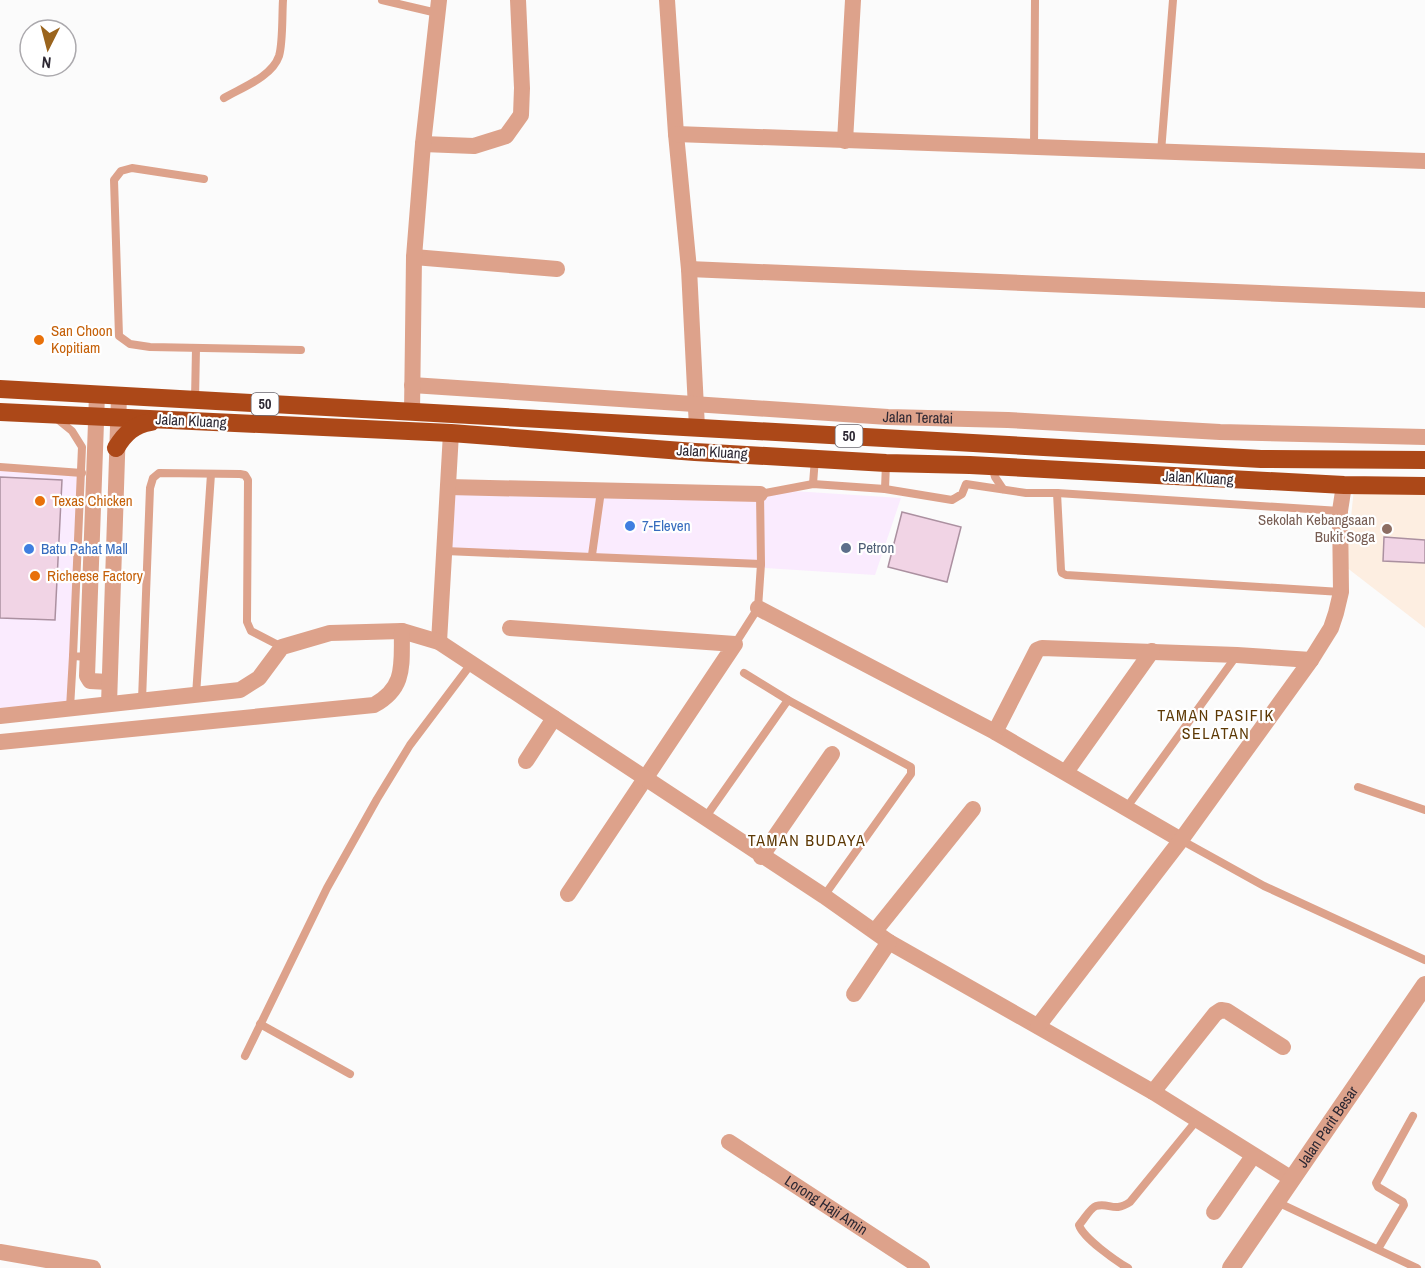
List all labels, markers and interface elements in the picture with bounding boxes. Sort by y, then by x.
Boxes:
north arrow [18,18,78,78]
text: N [41,51,52,74]
place label: San Choon Kopitiam [51,320,113,358]
marker: San Choon Kopitiam [32,333,46,347]
road number: 50 [252,393,278,415]
street label: Jalan Teratai [882,406,953,429]
street label: Jalan Kluang [155,408,227,433]
road number: 50 [836,425,862,447]
street label: Jalan Kluang [676,439,748,464]
street label: Jalan Kluang [1162,465,1234,490]
place label: Texas Chicken [52,490,133,511]
marker: Texas Chicken [33,494,47,508]
place label: Sekolah Kebangsaan Bukit Soga [1258,509,1375,547]
place label: 7-Eleven [642,515,691,536]
marker: 7-Eleven [623,519,637,533]
marker: Sekolah Kebangsaan Bukit Soga [1380,522,1394,536]
place label: Petron [858,537,894,558]
place label: Batu Pahat Mall [41,538,128,559]
marker: Petron [839,541,853,555]
marker: Batu Pahat Mall [22,542,36,556]
place label: Richeese Factory [47,565,144,586]
marker: Richeese Factory [28,569,42,583]
district label: TAMAN PASIFIK SELATAN [1157,704,1275,744]
district label: TAMAN BUDAYA [748,829,866,851]
street label: Jalan Parit Besar [1292,1082,1363,1172]
street label: Lorong Haji Amin [781,1170,872,1240]

